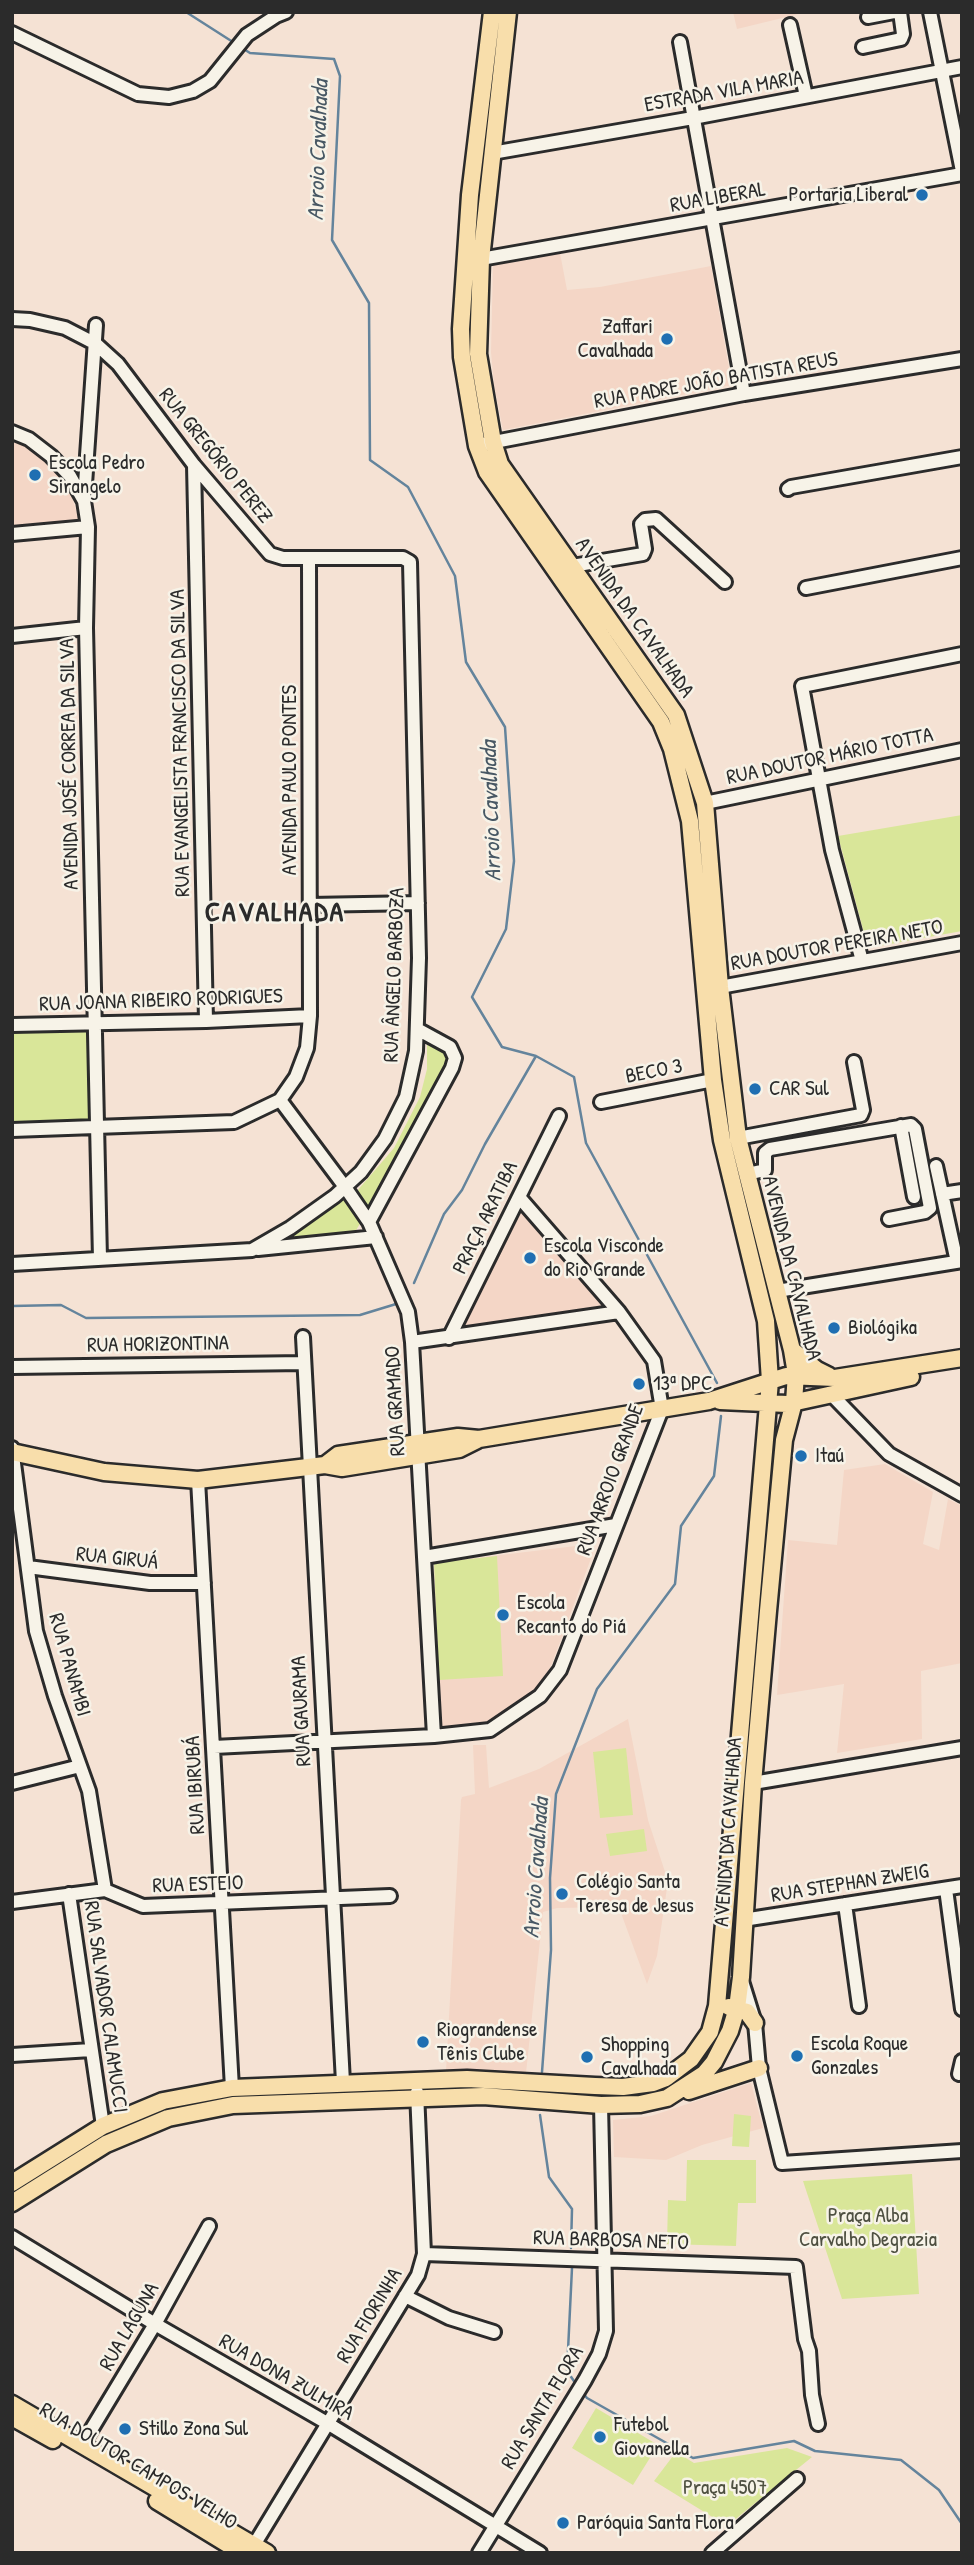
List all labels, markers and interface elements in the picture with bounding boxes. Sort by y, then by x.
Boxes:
street label: ESTRADA VILA MARIA [643,66,805,118]
water label: Arroio Cavalhada [303,79,335,221]
street label: RUA LIBERAL [668,177,768,219]
place label: Portaria Liberal [789,182,908,208]
marker: Portaria Liberal [914,187,930,203]
place label: Zaffari Cavalhada [578,314,653,364]
marker: Zaffari Cavalhada [659,331,675,347]
street label: RUA PADRE JOÃO BATISTA REUS [592,347,840,415]
street label: RUA GREGÓRIO PEREZ [153,383,277,529]
place label: Escola Pedro Sirangelo [49,450,145,500]
marker: Escola Pedro Sirangelo [27,467,43,483]
street label: AVENIDA DA CAVALHADA [569,533,699,703]
street label: RUA EVANGELISTA FRANCISCO DA SILVA [166,589,196,897]
street label: AVENIDA JOSÉ CORREA DA SILVA [55,638,85,890]
street label: AVENIDA PAULO PONTES [277,685,303,875]
street label: RUA DOUTOR MÁRIO TOTTA [725,723,935,791]
water label: Arroio Cavalhada [476,740,508,882]
street label: RUA ÂNGELO BARBOZA [379,887,411,1063]
district label: CAVALHADA [206,897,344,931]
street label: RUA DOUTOR PEREIRA NETO [729,915,945,977]
street label: RUA JOANA RIBEIRO RODRIGUES [39,984,283,1018]
street label: BECO 3 [623,1054,685,1090]
place label: CAR Sul [769,1076,829,1102]
marker: CAR Sul [747,1081,763,1097]
street label: PRAÇA ARATIBA [448,1158,524,1278]
street label: AVENIDA DA CAVALHADA [756,1173,826,1363]
place label: Escola Visconde do Rio Grande [544,1233,664,1283]
marker: Escola Visconde do Rio Grande [522,1250,538,1266]
place label: Biológika [848,1315,917,1341]
marker: Biológika [826,1320,842,1336]
street label: RUA HORIZONTINA [87,1331,229,1359]
street label: RUA GRAMADO [381,1345,411,1457]
place label: 13ª DPC [653,1371,713,1397]
marker: 13ª DPC [631,1376,647,1392]
street label: RUA ARROIO GRANDE [572,1401,650,1559]
place label: Itaú [815,1443,844,1469]
marker: Itaú [793,1448,809,1464]
street label: RUA GIRUÁ [75,1542,159,1576]
place label: Escola Recanto do Piá [517,1590,626,1640]
marker: Escola Recanto do Piá [495,1607,511,1623]
street label: RUA PANAMBI [42,1611,96,1719]
street label: RUA GAURAMA [287,1655,317,1767]
street label: RUA IBIRUBÁ [181,1735,211,1835]
street label: AVENIDA DA CAVALHADA [710,1737,748,1927]
water label: Arroio Cavalhada [518,1797,556,1939]
street label: RUA STEPHAN ZWEIG [770,1859,930,1909]
place label: Colégio Santa Teresa de Jesus [576,1869,694,1919]
street label: RUA ESTEIO [152,1871,244,1899]
marker: Colégio Santa Teresa de Jesus [554,1886,570,1902]
street label: RUA SALVADOR CALAMUCCI [78,1899,132,2115]
place label: Riograndense Tênis Clube [437,2017,537,2067]
place label: Escola Roque Gonzales [811,2031,908,2081]
place label: Shopping Cavalhada [601,2032,676,2082]
marker: Riograndense Tênis Clube [415,2034,431,2050]
marker: Escola Roque Gonzales [789,2048,805,2064]
marker: Shopping Cavalhada [579,2049,595,2065]
park label: Praça Alba Carvalho Degrazia [799,2203,937,2253]
street label: RUA BARBOSA NETO [533,2226,689,2256]
street label: RUA FIORINHA [332,2264,408,2368]
street label: RUA LAGUNA [95,2279,165,2375]
street label: RUA DONA ZULMIRA [214,2329,358,2427]
street label: RUA SANTA FLORA [496,2342,590,2474]
street label: RUA DOUTOR CAMPOS VELHO [35,2398,241,2536]
place label: Futebol Giovanella [614,2412,689,2462]
place label: Stillo Zona Sul [139,2416,248,2442]
marker: Stillo Zona Sul [117,2421,133,2437]
marker: Futebol Giovanella [592,2429,608,2445]
park label: Praça 4507 [683,2475,767,2501]
place label: Paróquia Santa Flora [577,2510,734,2536]
marker: Paróquia Santa Flora [555,2515,571,2531]

